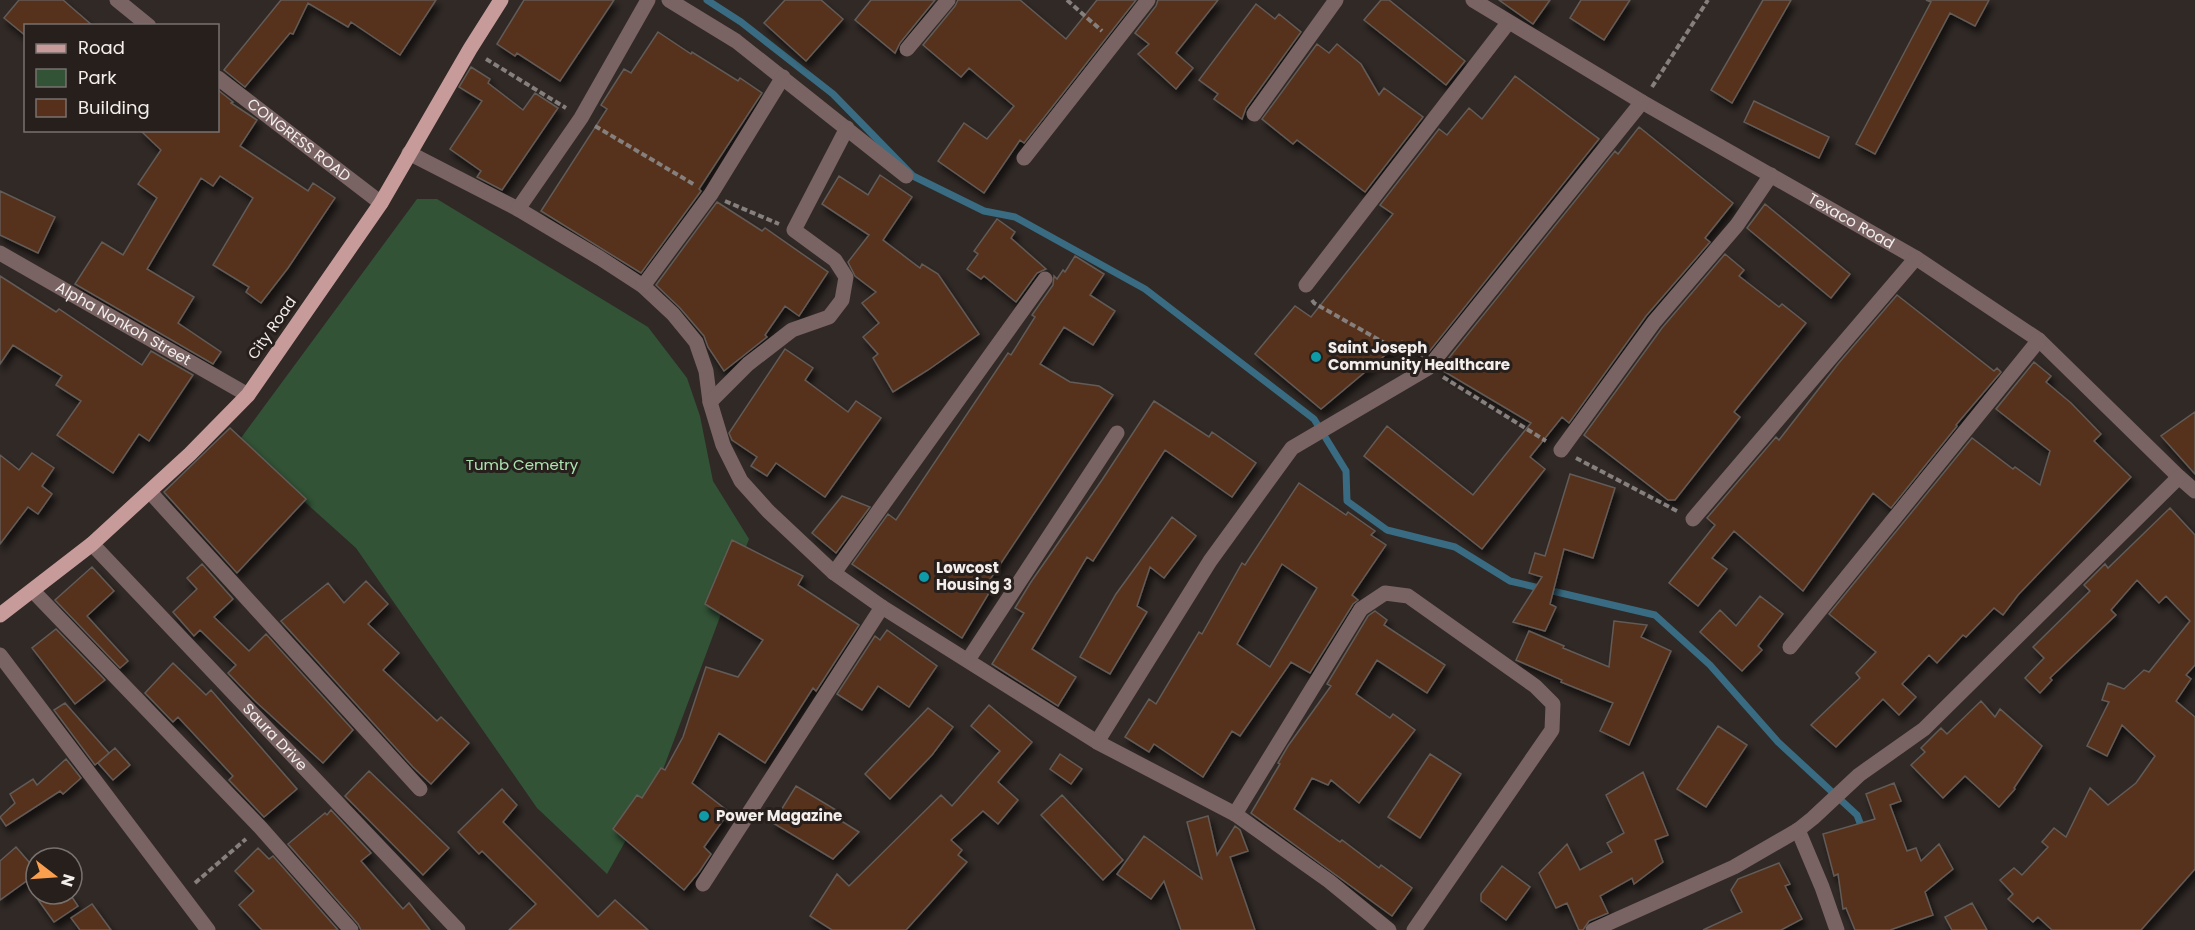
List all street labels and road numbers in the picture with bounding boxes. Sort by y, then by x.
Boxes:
street label: CONGRESS ROAD [243,93,356,186]
street label: Texaco Road [1804,188,1898,254]
street label: Alpha Nonkoh Street [52,276,195,370]
street label: City Road [242,292,301,363]
street label: Saura Drive [238,698,313,775]

